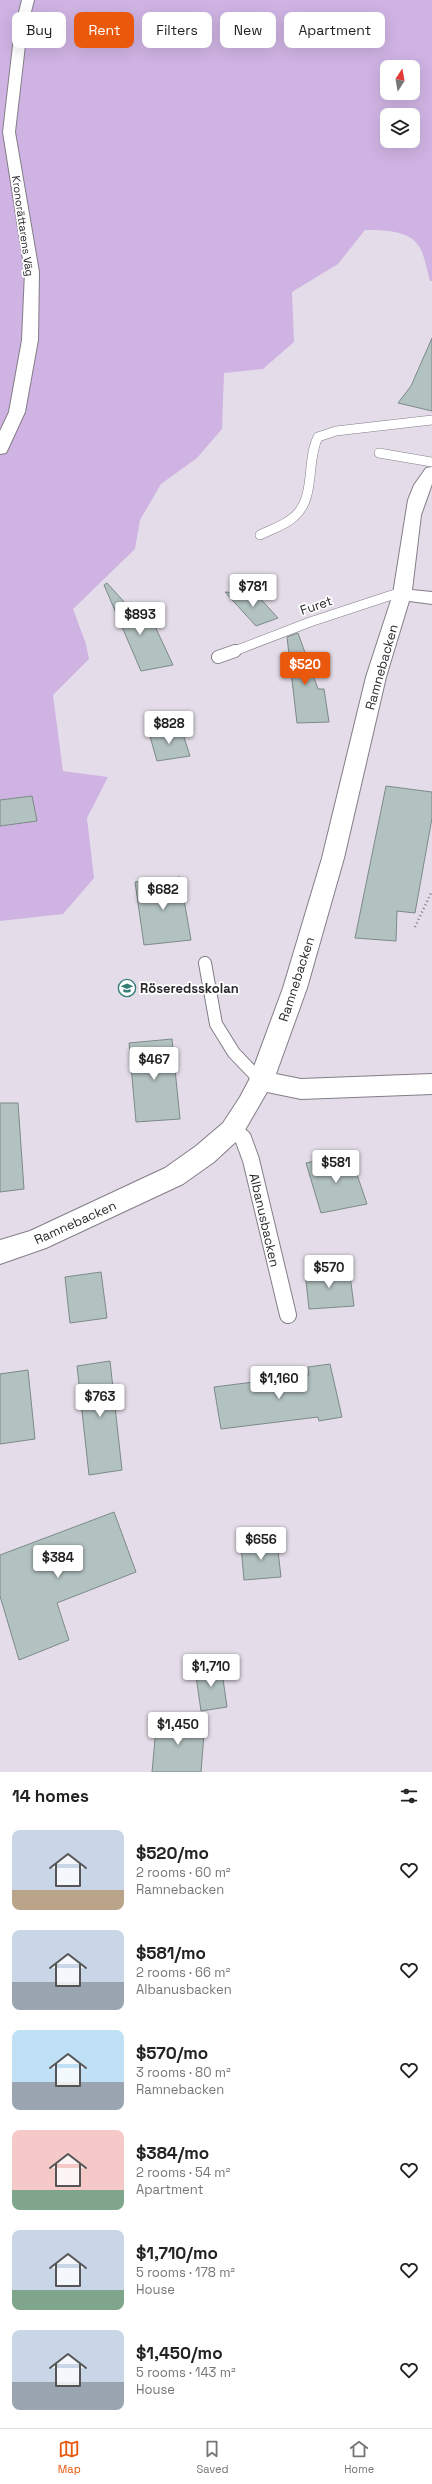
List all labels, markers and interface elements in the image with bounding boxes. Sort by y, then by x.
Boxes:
chip: Buy [12,12,66,48]
chip: Rent [74,12,134,48]
chip: Filters [142,12,212,48]
chip: New [220,12,276,48]
chip: Apartment [284,12,385,48]
north arrow [380,60,420,100]
map controls [380,60,420,148]
button: layers [380,108,420,148]
street label: Kronorättarens Väg [9,175,37,277]
pin: $781 [229,574,277,608]
text: $781 [239,578,267,595]
street label: Furet [298,592,335,619]
pin: $893 [116,602,164,636]
text: $893 [124,606,156,623]
street label: Ramnebacken [361,622,402,712]
pin: $520 [281,652,329,686]
text: $520 [289,656,321,673]
pin: $828 [145,711,193,745]
text: $828 [153,715,185,732]
pin: $682 [139,877,187,911]
text: $682 [147,881,179,898]
street label: Ramnebacken [275,935,318,1024]
school or university icon: Röseredsskolan [117,978,137,998]
place label: Röseredsskolan [140,980,239,997]
pin: $467 [130,1047,178,1081]
text: $467 [138,1051,170,1068]
pin: $581 [312,1150,360,1184]
text: $581 [321,1154,351,1171]
street label: Albanusbacken [245,1172,284,1269]
street label: Ramnebacken [31,1197,119,1248]
pin: $570 [305,1255,353,1289]
text: $570 [313,1259,345,1276]
pin: $1,160 [246,1366,312,1400]
text: $1,160 [259,1370,299,1387]
pin: $763 [76,1384,124,1418]
text: $763 [85,1388,115,1405]
pin: $656 [237,1527,285,1561]
text: $656 [245,1531,277,1548]
pin: $384 [34,1545,82,1579]
text: $384 [42,1549,74,1566]
pin: $1,710 [178,1654,244,1688]
text: $1,710 [192,1658,230,1675]
pin: $1,450 [145,1712,211,1746]
text: $1,450 [157,1716,199,1733]
text: 14 homes [12,1785,89,1807]
icon: filters [398,1785,420,1807]
text: $520/mo [136,1842,209,1864]
icon: home [44,1846,92,1894]
icon: heart [398,1859,420,1881]
text: 2 rooms · 60 m² [136,1864,231,1881]
text: Ramnebacken [136,1881,224,1898]
text: $581/mo [136,1942,206,1964]
icon: home [44,1946,92,1994]
icon: heart [398,1959,420,1981]
text: 2 rooms · 66 m² [136,1964,230,1981]
text: Albanusbacken [136,1981,232,1998]
text: $570/mo [136,2042,208,2064]
icon: home [44,2046,92,2094]
icon: heart [398,2059,420,2081]
text: 3 rooms · 80 m² [136,2064,231,2081]
text: Ramnebacken [136,2081,224,2098]
text: $384/mo [136,2142,209,2164]
icon: home [44,2146,92,2194]
icon: heart [398,2159,420,2181]
text: 2 rooms · 54 m² [136,2164,230,2181]
text: Apartment [136,2181,204,2198]
text: $1,710/mo [136,2242,218,2264]
icon: home [44,2246,92,2294]
icon: heart [398,2259,420,2281]
text: 5 rooms · 178 m² [136,2264,235,2281]
text: House [136,2281,175,2298]
text: $1,450/mo [136,2342,223,2364]
icon: home [44,2346,92,2394]
icon: heart [398,2359,420,2381]
text: 5 rooms · 143 m² [136,2364,236,2381]
text: House [136,2381,175,2398]
tab: Map [58,2438,81,2476]
tab: Saved [196,2438,229,2476]
tab: Home [344,2438,374,2476]

